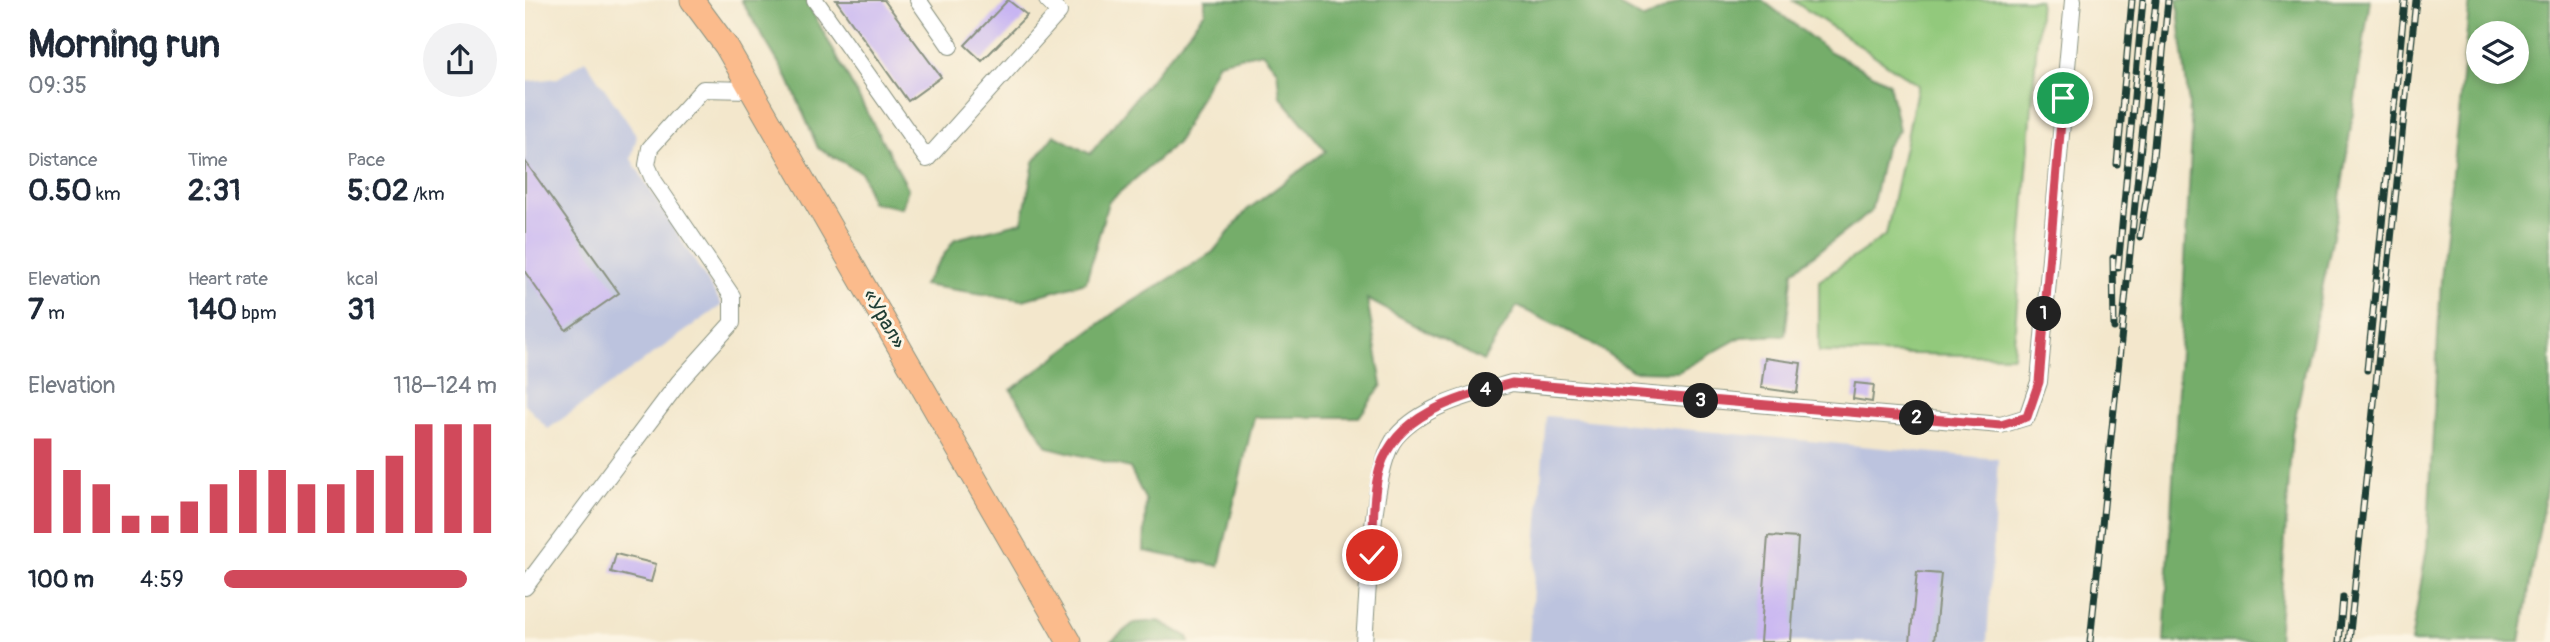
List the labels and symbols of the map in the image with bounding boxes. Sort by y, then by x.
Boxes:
pin [2033,68,2093,128]
street label: «Урал» [856,284,912,354]
pin: 1 [2027,296,2061,332]
pin: 4 [1469,372,1503,408]
pin: 3 [1683,384,1719,418]
pin: 2 [1899,400,1935,436]
pin [1342,525,1402,585]

